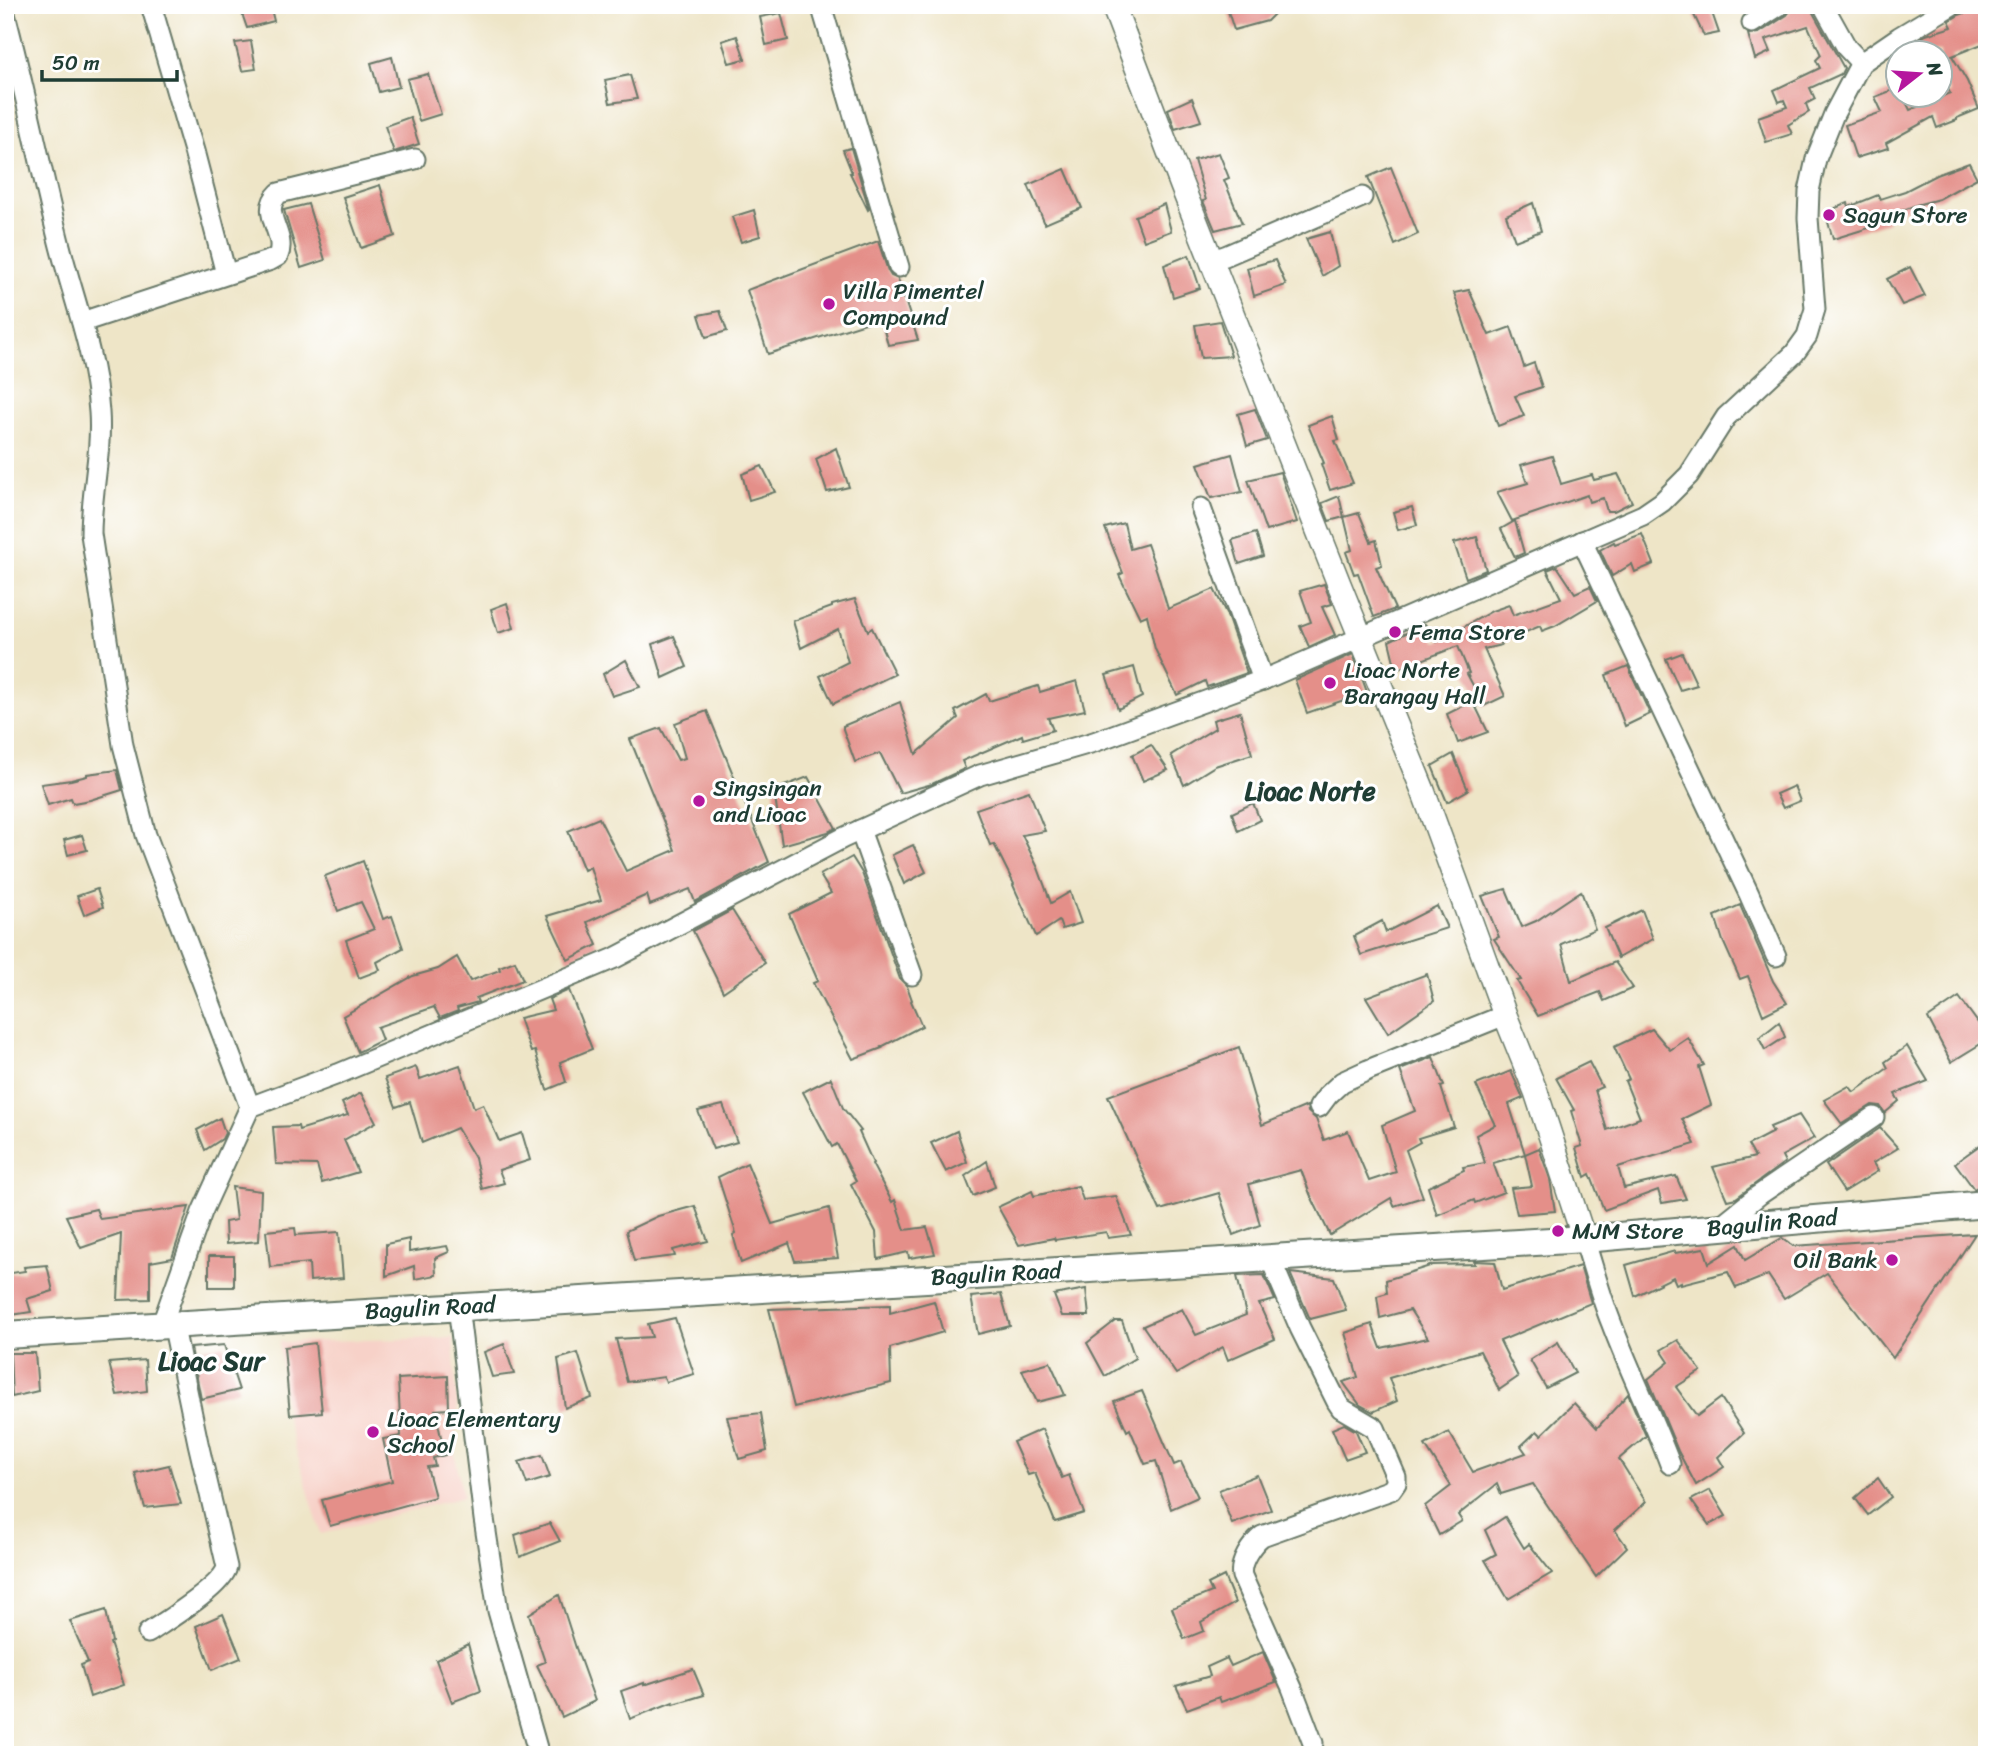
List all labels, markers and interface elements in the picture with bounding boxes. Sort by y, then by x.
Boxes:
scale bar [42,38,177,82]
north arrow [1884,38,1954,108]
text: 50 m [52,44,100,82]
text: N [1917,57,1953,81]
place label: Sagun Store [1843,195,1968,236]
marker: Sagun Store [1821,207,1837,223]
place label: Villa Pimentel Compound [843,271,984,338]
marker: Villa Pimentel Compound [821,296,837,312]
place label: Fema Store [1409,612,1526,653]
marker: Fema Store [1387,624,1403,640]
place label: Lioac Norte Barangay Hall [1344,650,1486,717]
marker: Lioac Norte Barangay Hall [1322,675,1338,691]
place label: Singsingan and Lioac [713,768,822,835]
district label: Lioac Norte [1244,768,1376,814]
marker: Singsingan and Lioac [691,793,707,809]
street label: Bagulin Road [1705,1197,1841,1249]
place label: MJM Store [1572,1211,1684,1252]
marker: MJM Store [1550,1223,1566,1239]
place label: Oil Bank [1794,1240,1878,1281]
street label: Bagulin Road [930,1250,1064,1298]
marker: Oil Bank [1884,1252,1900,1268]
street label: Bagulin Road [364,1284,498,1332]
district label: Lioac Sur [158,1338,266,1384]
place label: Lioac Elementary School [387,1399,561,1466]
marker: Lioac Elementary School [365,1424,381,1440]

